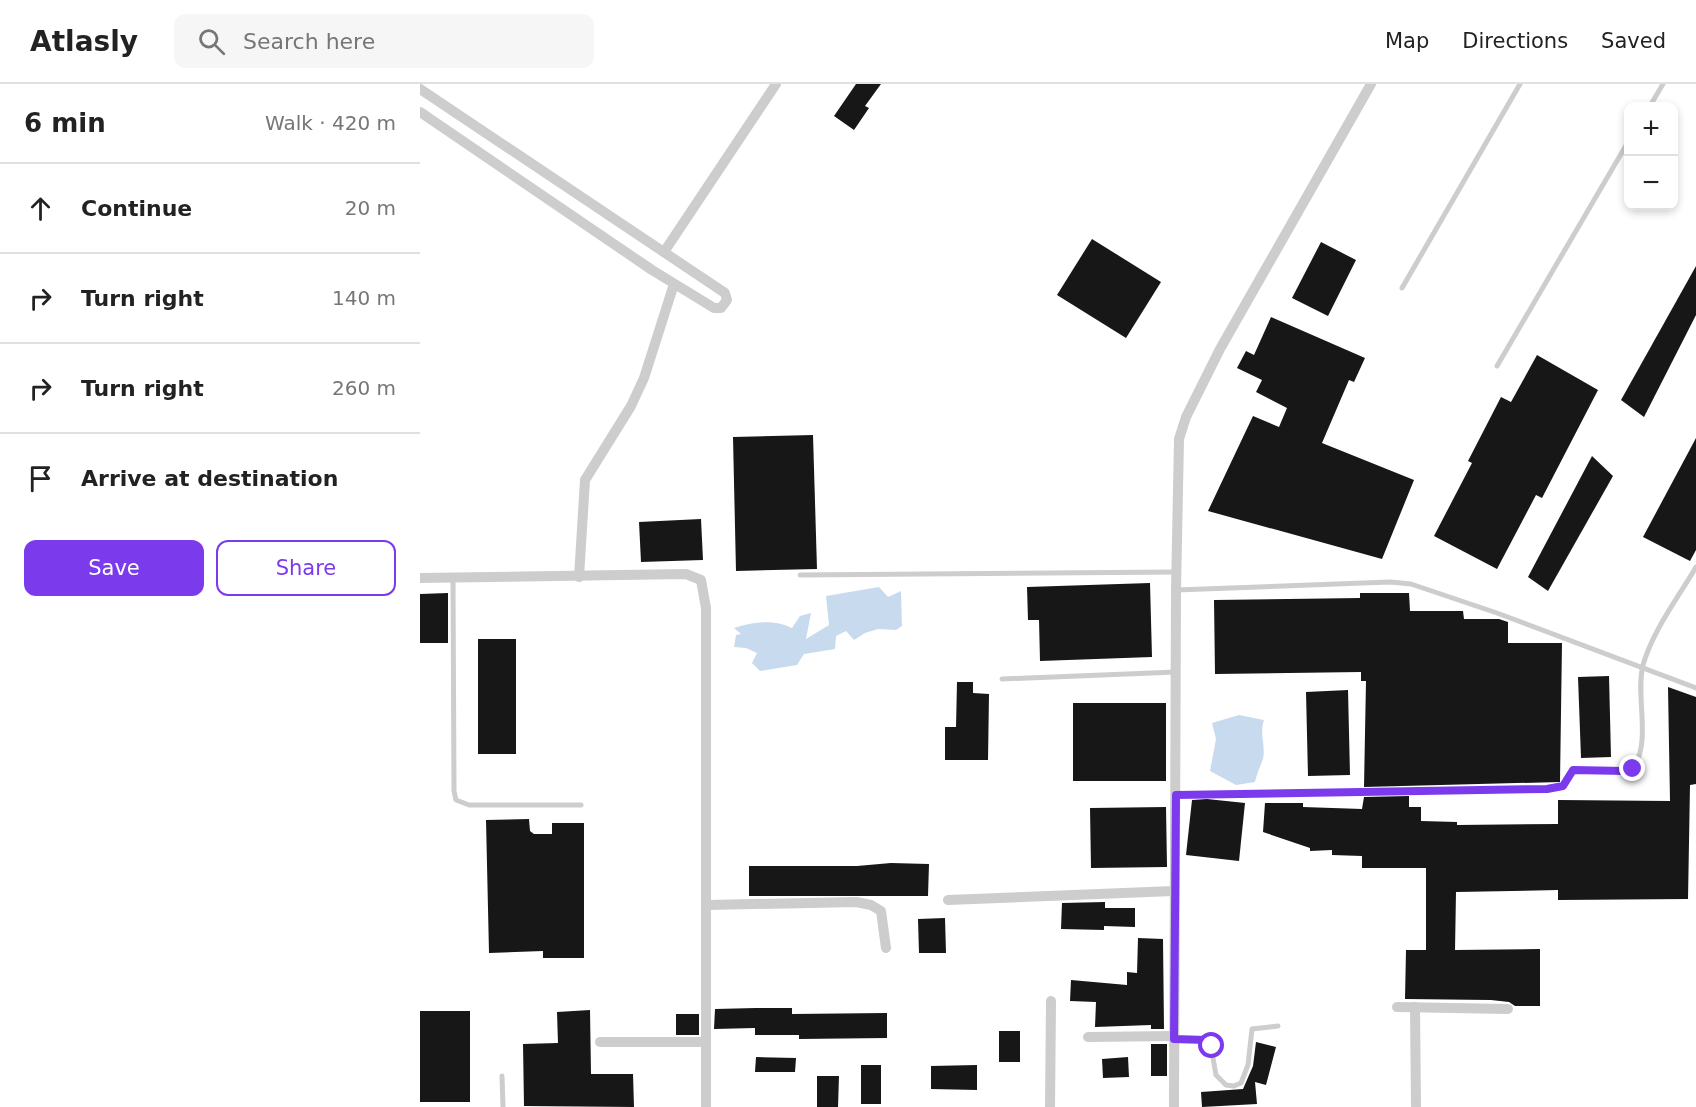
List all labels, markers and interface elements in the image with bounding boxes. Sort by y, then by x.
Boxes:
search box [174,14,594,68]
text: Atlasly [30,25,138,58]
icon: search [195,25,228,58]
text: Search here [243,29,375,54]
text: Map [1385,29,1429,53]
text: Directions [1462,29,1568,53]
text: Saved [1601,29,1666,53]
map controls [1624,102,1678,210]
button: + [1624,102,1678,156]
text: 6 min [24,108,106,138]
text: Walk · 420 m [265,111,396,135]
button: − [1624,156,1678,210]
icon: ahead [24,192,57,225]
text: Continue [81,196,192,221]
text: 20 m [345,196,396,220]
icon: right [24,282,57,315]
text: Turn right [81,286,204,311]
text: 140 m [332,286,396,310]
icon: right [24,372,57,405]
text: Turn right [81,376,204,401]
text: 260 m [332,376,396,400]
icon: arrive [24,462,57,495]
text: Arrive at destination [81,466,338,491]
button: Save [24,540,204,596]
button: Share [216,540,396,596]
route end [1619,755,1645,781]
route start [1198,1032,1224,1058]

